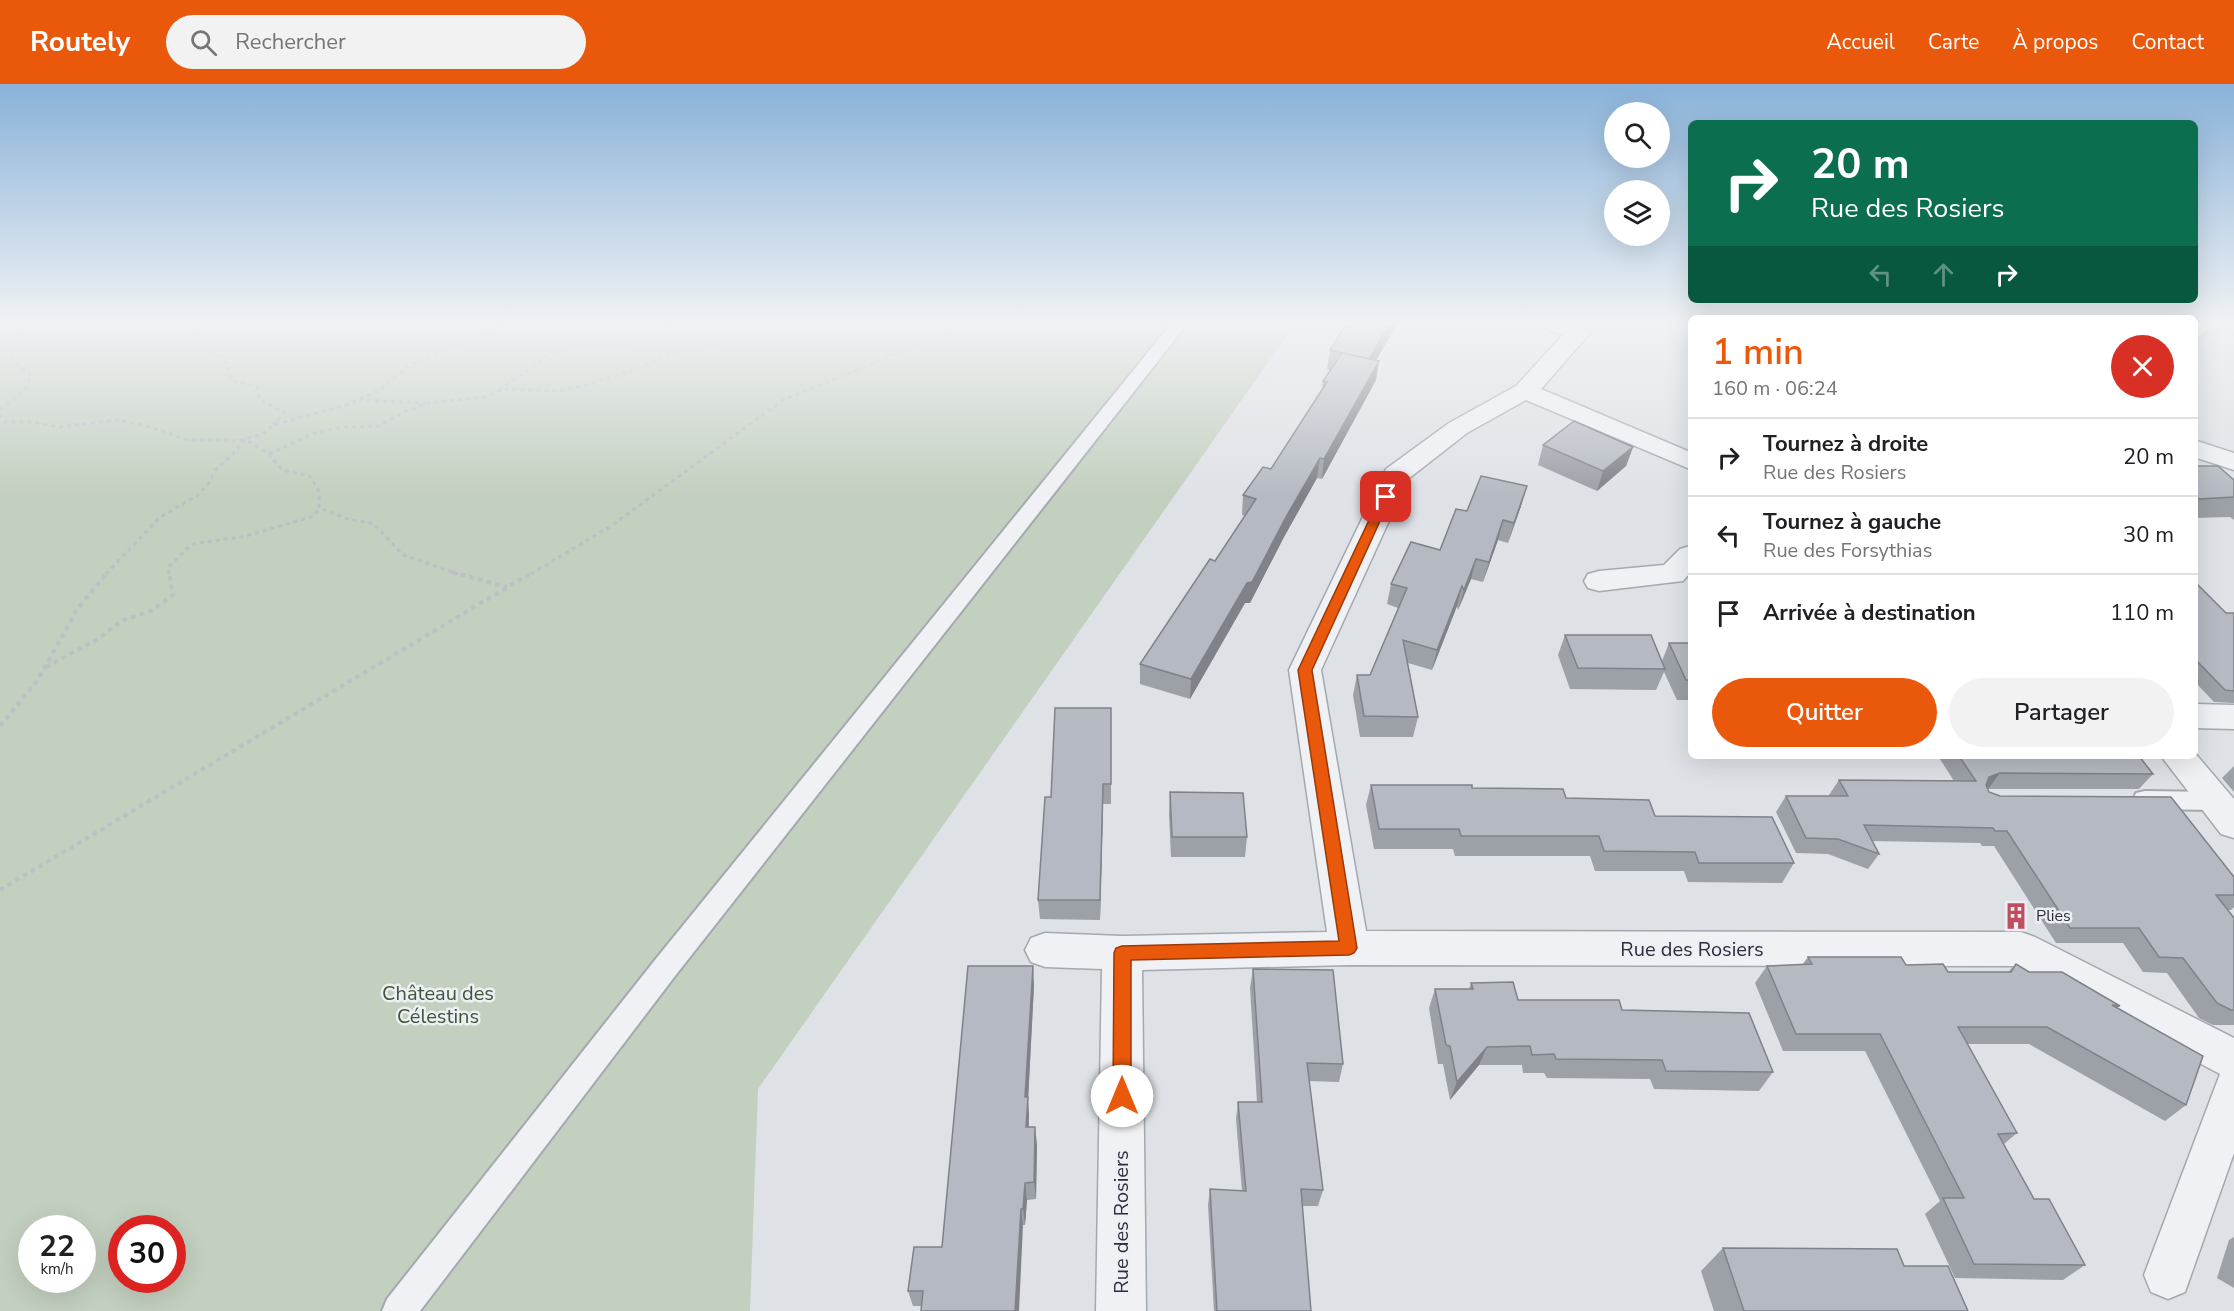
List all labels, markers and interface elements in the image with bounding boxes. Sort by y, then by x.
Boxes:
search box [166,15,586,69]
text: Routely [30,23,130,61]
icon: search [187,26,220,59]
text: Rechercher [235,27,346,57]
text: Accueil [1826,28,1895,56]
text: Carte [1928,28,1979,56]
text: À propos [2012,28,2098,56]
text: Contact [2131,28,2204,56]
map controls [1604,102,1670,246]
button: search [1604,102,1670,168]
text: 20 m [1811,136,1910,193]
icon: right [1712,144,1790,222]
button: layers [1604,180,1670,246]
text: Rue des Rosiers [1811,190,2004,227]
icon: left [1864,258,1897,291]
icon: ahead [1927,258,1960,291]
icon: right [1990,258,2023,291]
text: 1 min [1712,328,1804,377]
button: close [2111,335,2174,398]
text: 160 m · 06:24 [1712,375,1838,402]
text: Tournez à droite [1763,429,1928,459]
icon: right [1712,441,1745,474]
text: 20 m [2123,442,2174,472]
text: Rue des Rosiers [1763,459,1906,486]
pin [1360,471,1411,522]
icon: arrive [1369,480,1402,513]
text: Tournez à gauche [1763,507,1941,537]
icon: left [1712,519,1745,552]
text: 30 m [2123,520,2174,550]
text: Rue des Forsythias [1763,537,1932,564]
icon: arrive [1712,597,1745,630]
text: Arrivée à destination [1763,598,1976,628]
text: 110 m [2110,598,2174,628]
button: Quitter [1712,678,1937,747]
button: Partager [1949,678,2174,747]
building icon: Plies [2001,901,2031,931]
place label: Plies [2036,905,2071,927]
street label: Rue des Rosiers [1620,936,1764,963]
park label: Château des Célestins [382,980,494,1030]
position arrow [1090,1064,1154,1128]
street label: Rue des Rosiers [1108,1150,1135,1294]
speed limit sign: 30 [108,1215,186,1293]
text: 22 [39,1226,75,1267]
text: km/h [40,1259,74,1279]

